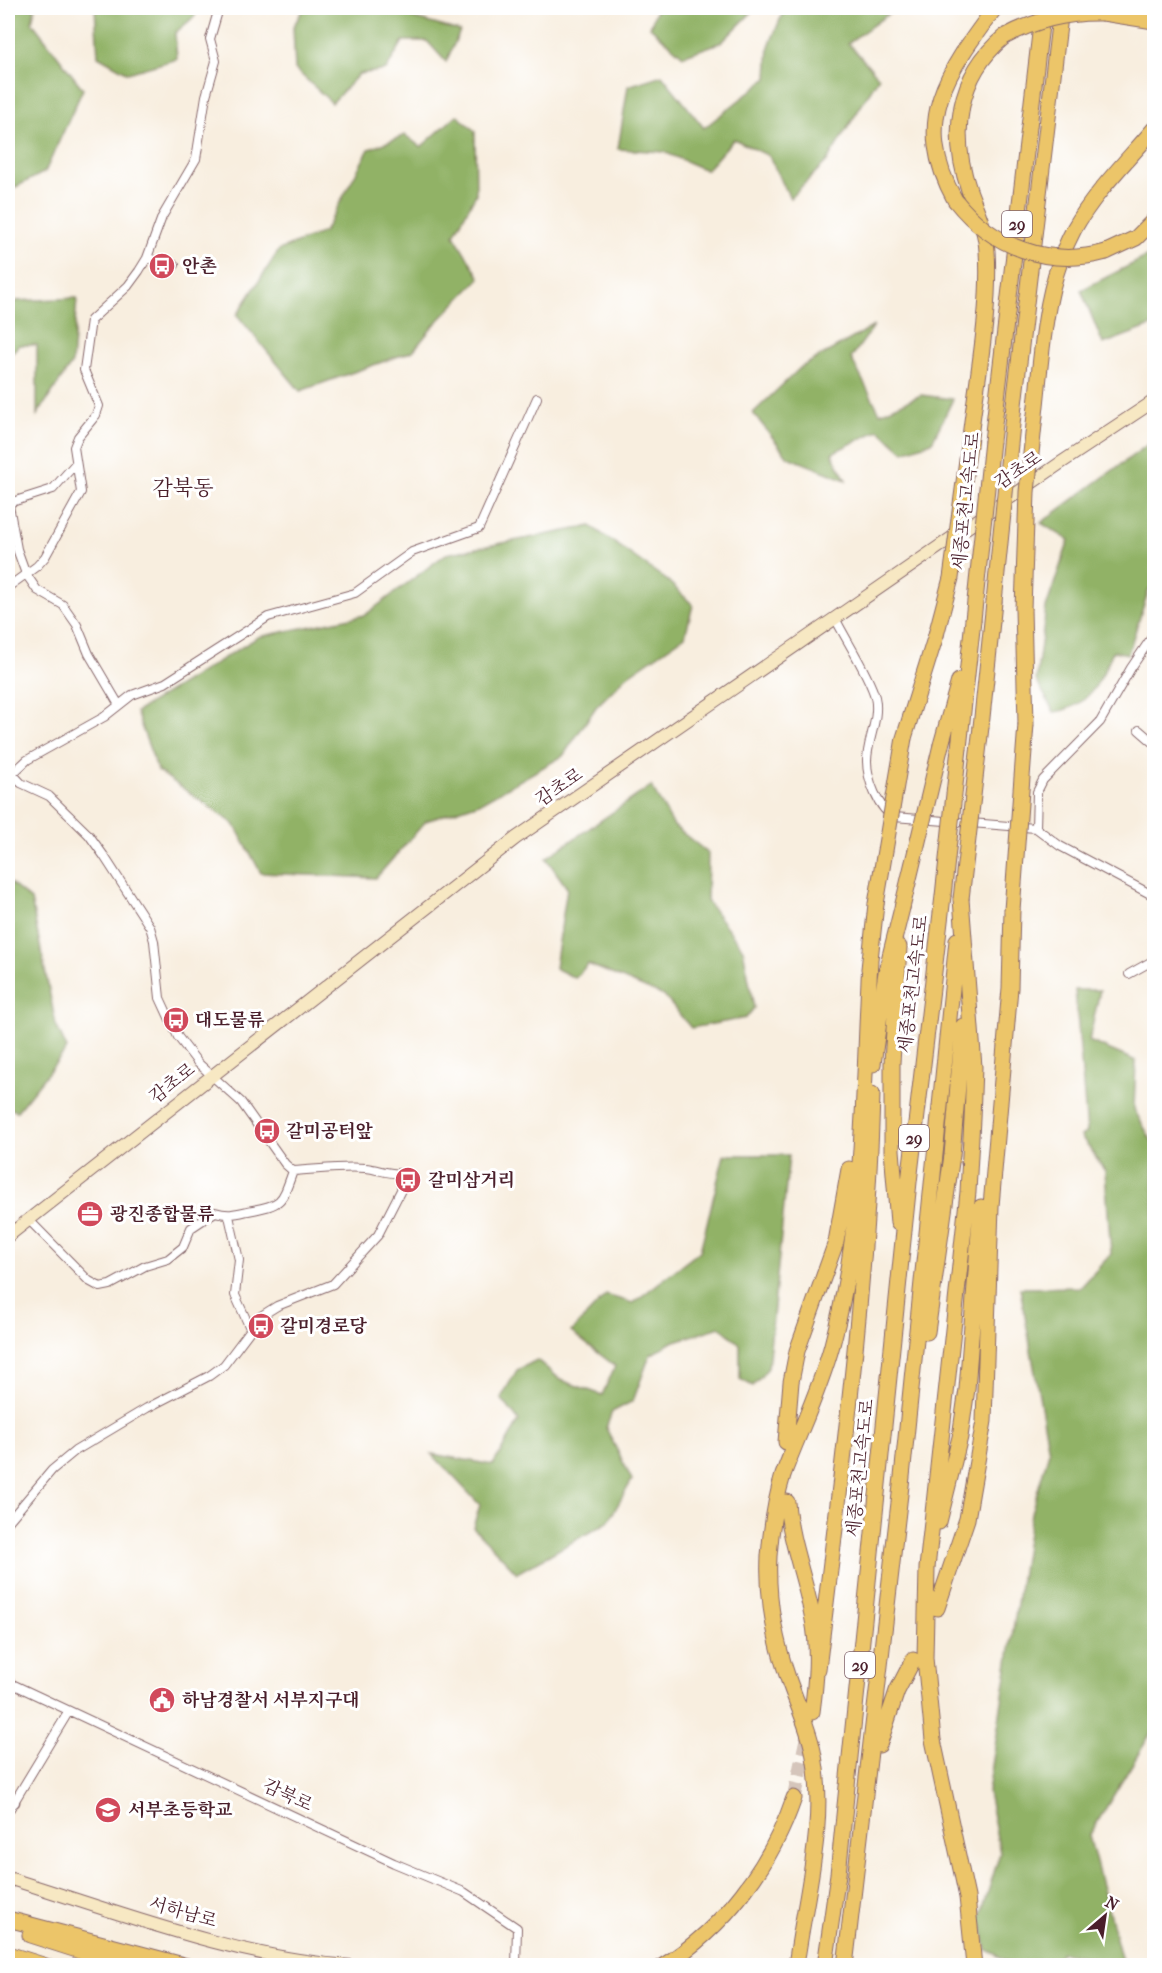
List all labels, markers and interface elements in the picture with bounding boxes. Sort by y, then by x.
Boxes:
road number: 29 [1002,211,1032,237]
bus stop icon: 안촌 [147,251,177,281]
place label: 안촌 [182,256,217,277]
street label: 세종포천고속도로 [949,431,984,571]
street label: 감초로 [991,447,1046,494]
district label: 감북동 [153,476,213,500]
street label: 감초로 [532,764,587,811]
street label: 세종포천고속도로 [895,914,932,1054]
bus stop icon: 대도물류 [161,1005,191,1035]
place label: 대도물류 [195,1010,265,1031]
street label: 감초로 [145,1059,199,1108]
bus stop icon: 갈미공터앞 [252,1116,282,1146]
place label: 갈미공터앞 [286,1121,374,1142]
road number: 29 [899,1125,929,1151]
bus stop icon: 갈미삼거리 [393,1165,423,1195]
place label: 갈미삼거리 [428,1170,515,1191]
office icon: 광진종합물류 [75,1199,105,1229]
place label: 광진종합물류 [110,1204,214,1225]
bus stop icon: 갈미경로당 [246,1311,276,1341]
place label: 갈미경로당 [280,1316,368,1337]
street label: 세종포천고속도로 [843,1398,878,1538]
road number: 29 [845,1652,875,1678]
public building icon: 하남경찰서 서부지구대 [147,1685,177,1715]
place label: 하남경찰서 서부지구대 [182,1690,360,1711]
street label: 감북로 [260,1775,316,1816]
school or university icon: 서부초등학교 [93,1795,123,1825]
place label: 서부초등학교 [128,1800,233,1821]
north arrow [1075,1886,1135,1946]
text: N [1102,1892,1123,1915]
street label: 서하남로 [147,1893,219,1932]

